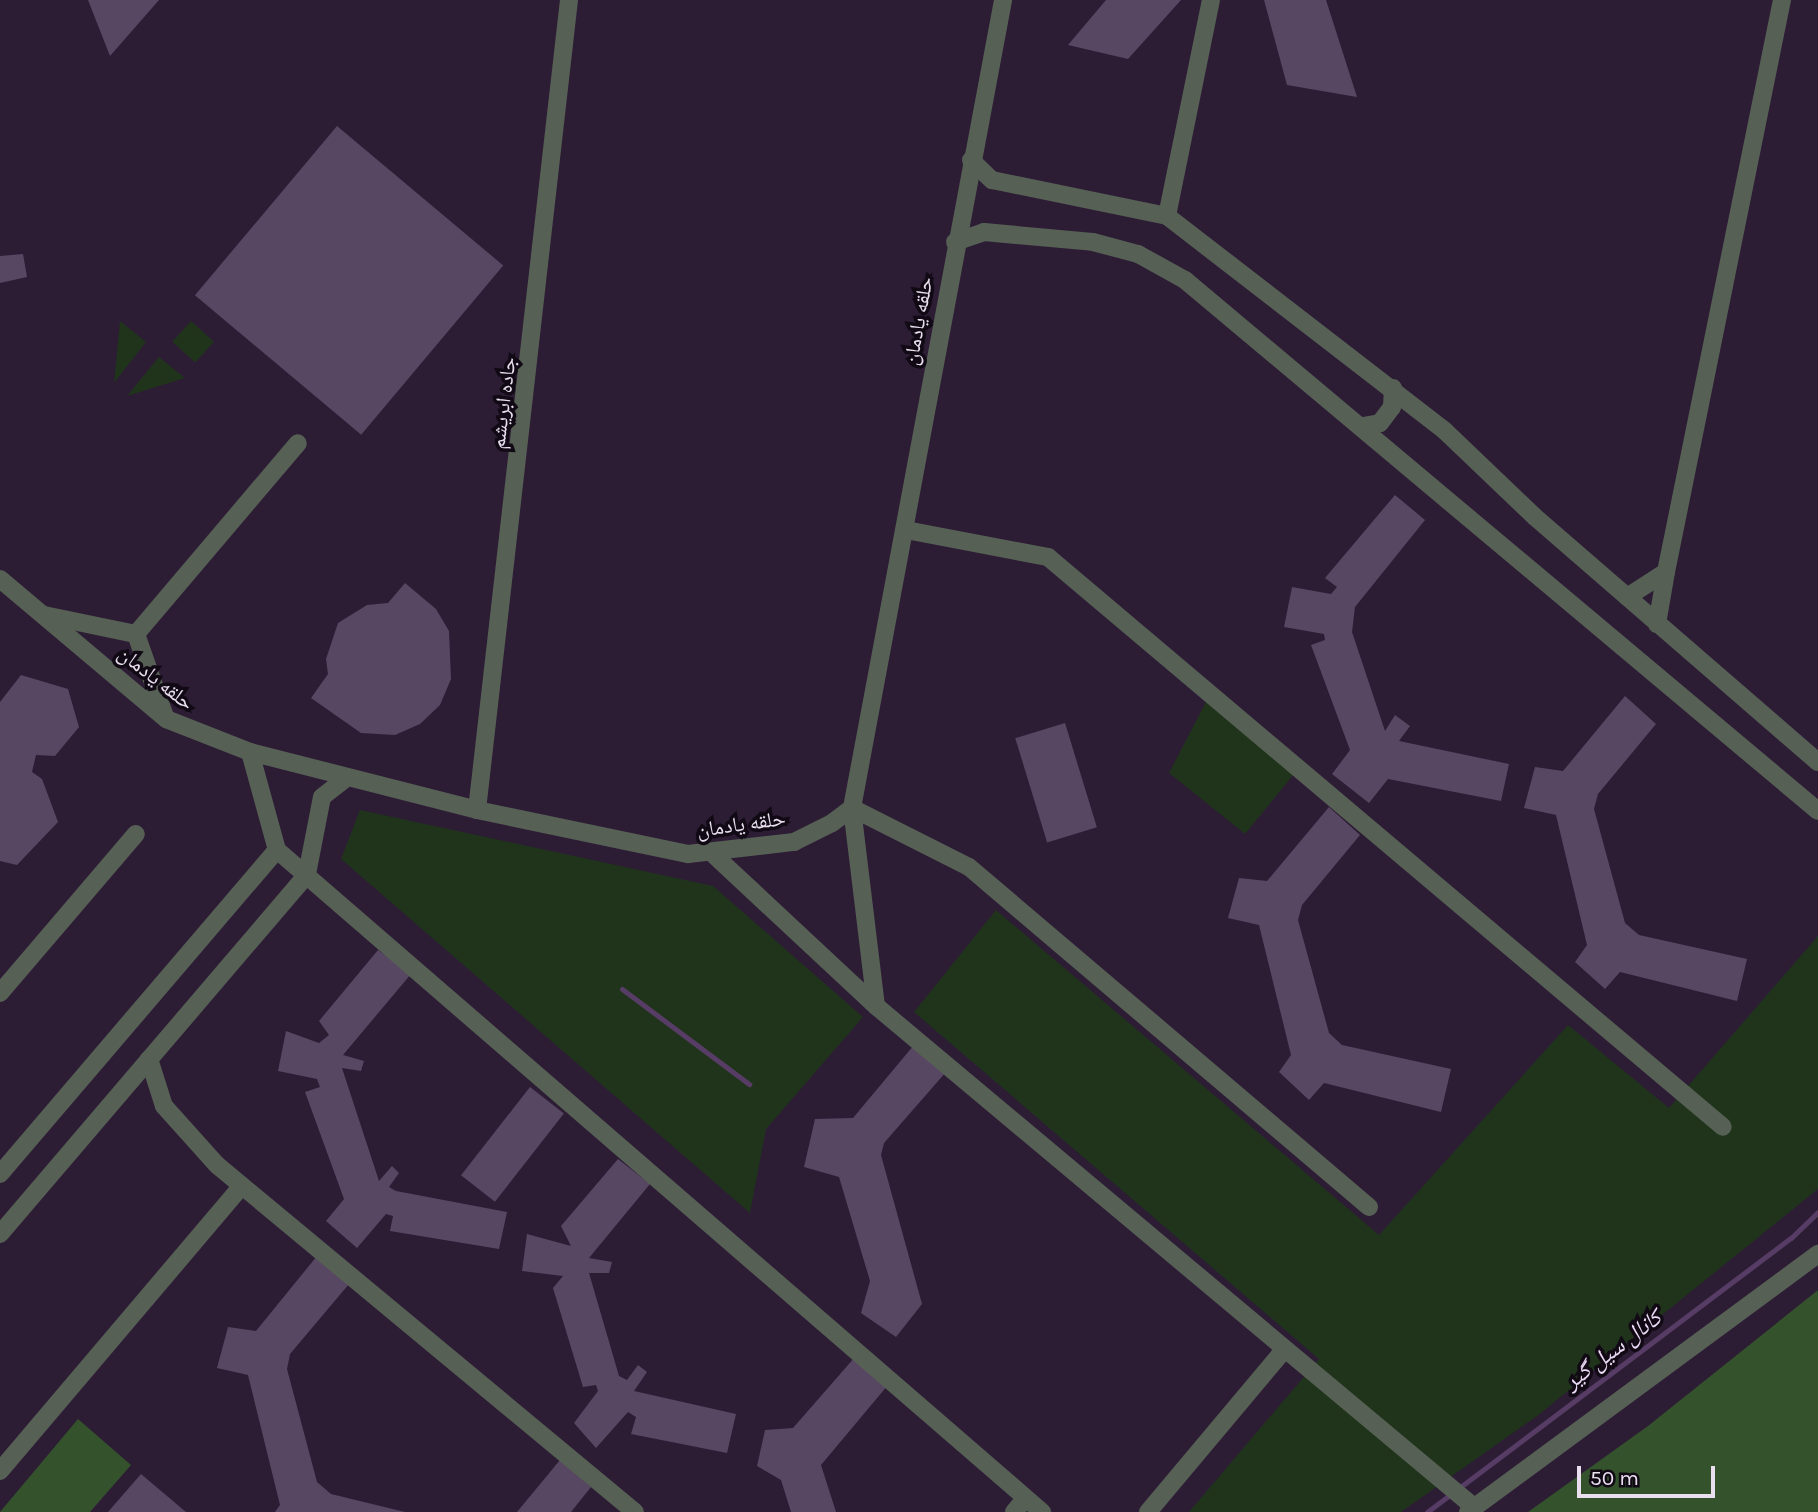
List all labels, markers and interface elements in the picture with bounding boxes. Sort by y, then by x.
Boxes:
street label: حلقه یادمان [898,275,938,367]
street label: جاده ابریشم [485,356,521,450]
street label: حلقه یادمان [113,641,199,715]
street label: حلقه یادمان [695,805,787,843]
water label: کانال سیل گیر [1559,1304,1667,1396]
scale bar [1580,1452,1718,1496]
text: 50 m [1590,1466,1639,1490]

